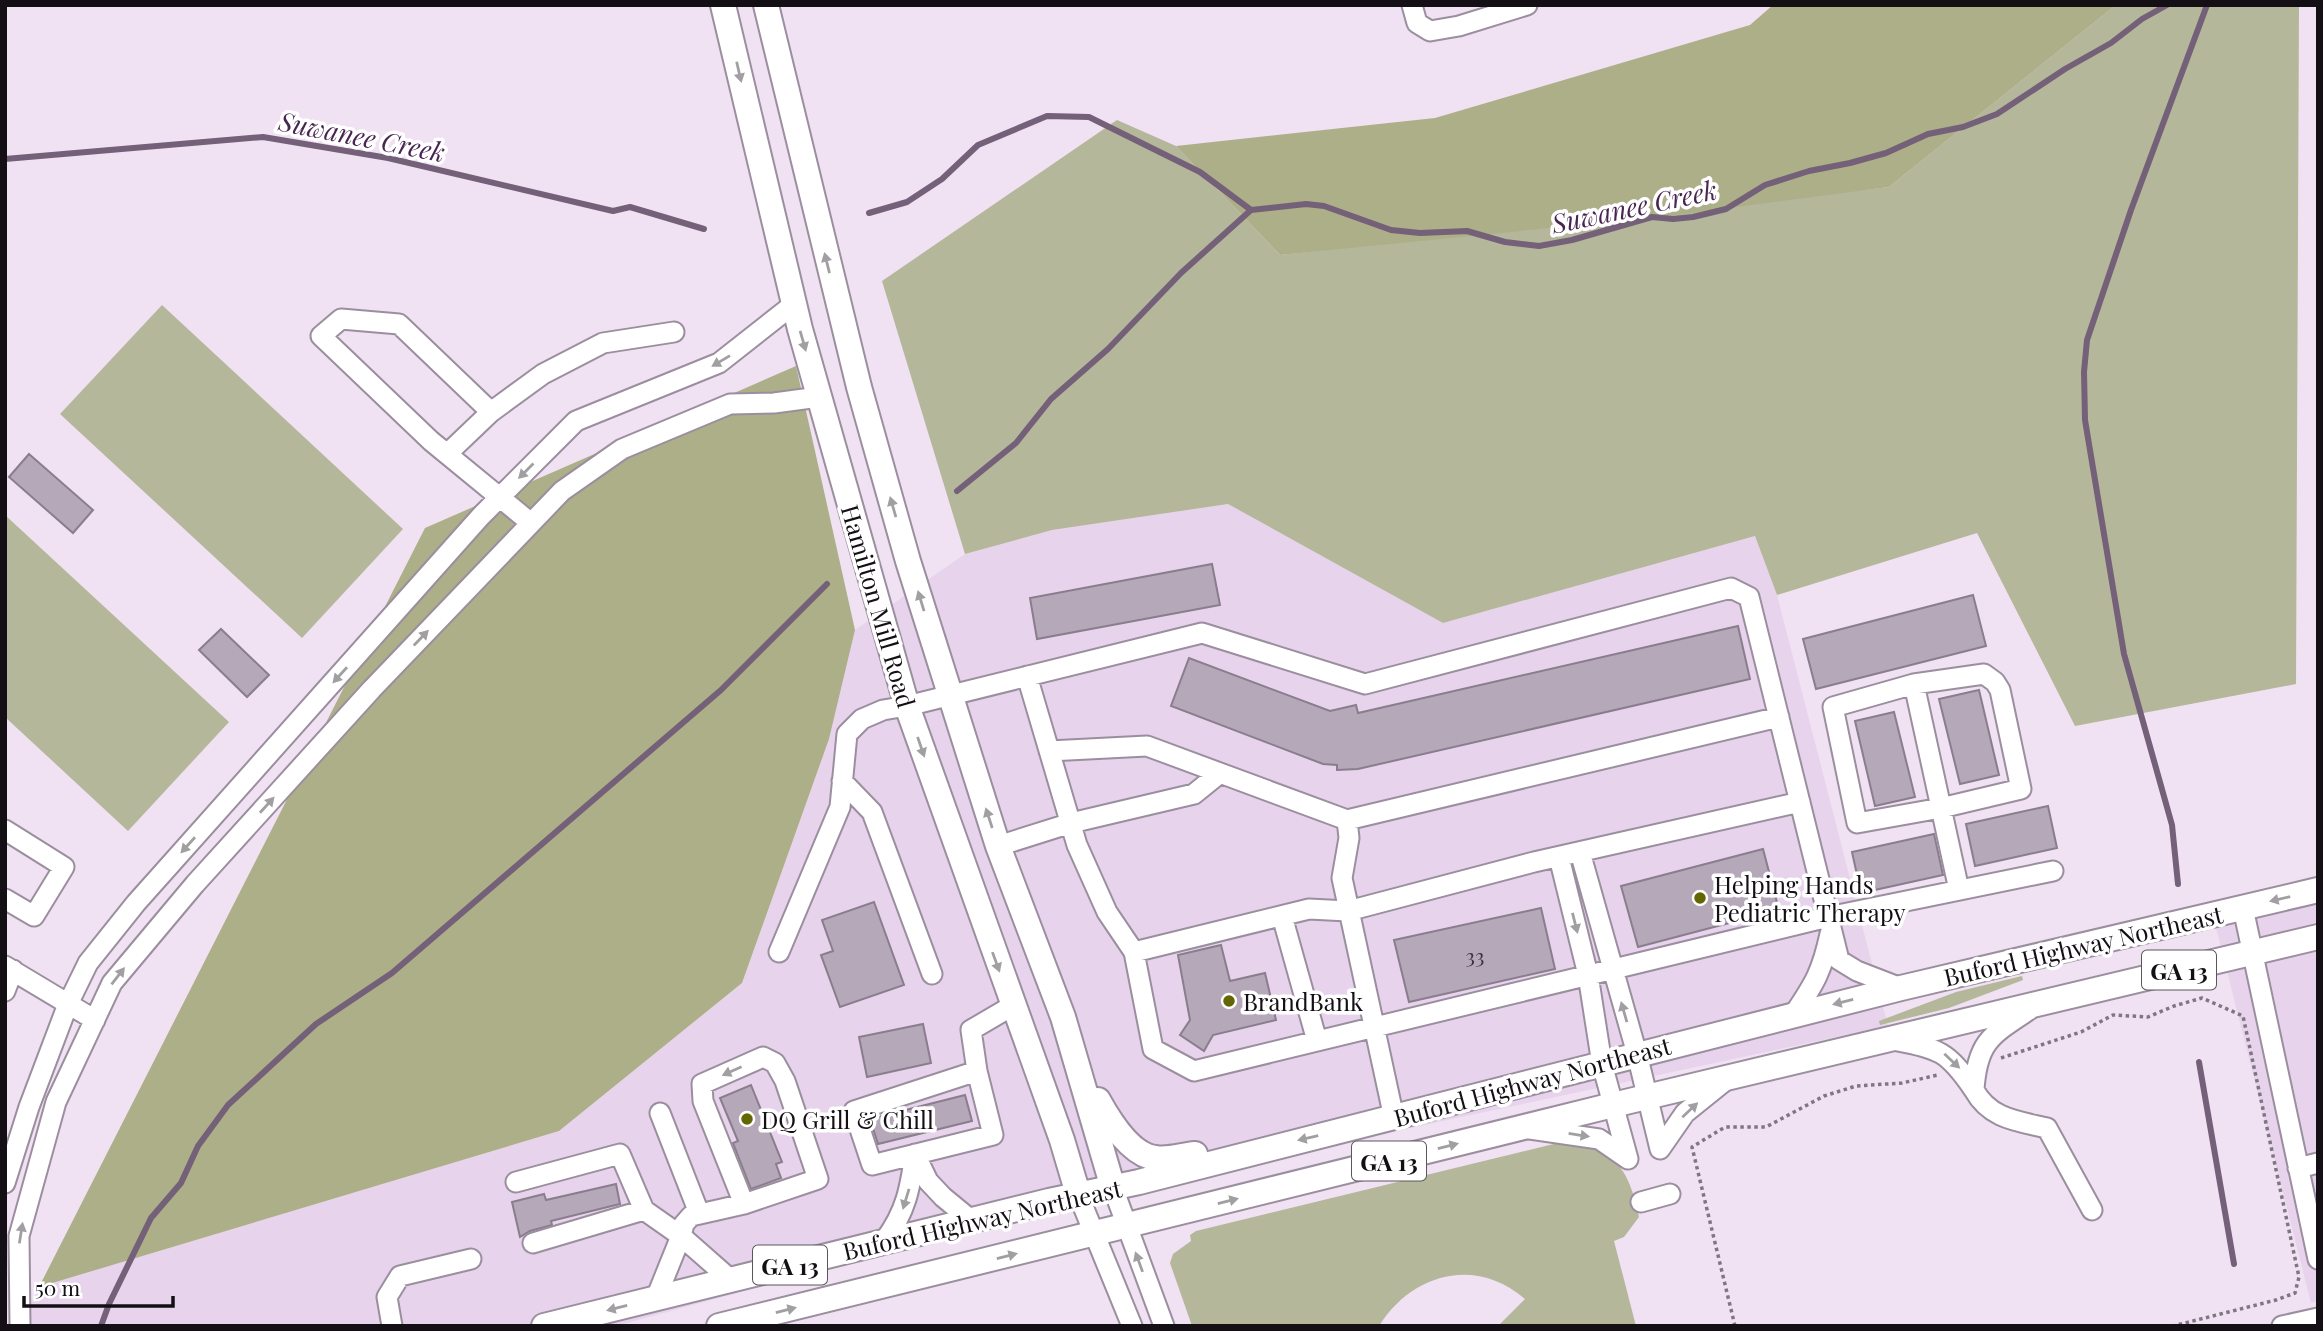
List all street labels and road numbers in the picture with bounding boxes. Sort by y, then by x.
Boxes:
street label: Hamilton Mill Road [835,501,923,711]
street label: Buford Highway Northeast [1940,897,2226,993]
road number: GA 13 [2142,951,2216,990]
street label: Buford Highway Northeast [1390,1028,1674,1133]
road number: GA 13 [1352,1142,1426,1180]
street label: Buford Highway Northeast [839,1171,1125,1267]
road number: GA 13 [753,1246,827,1284]

